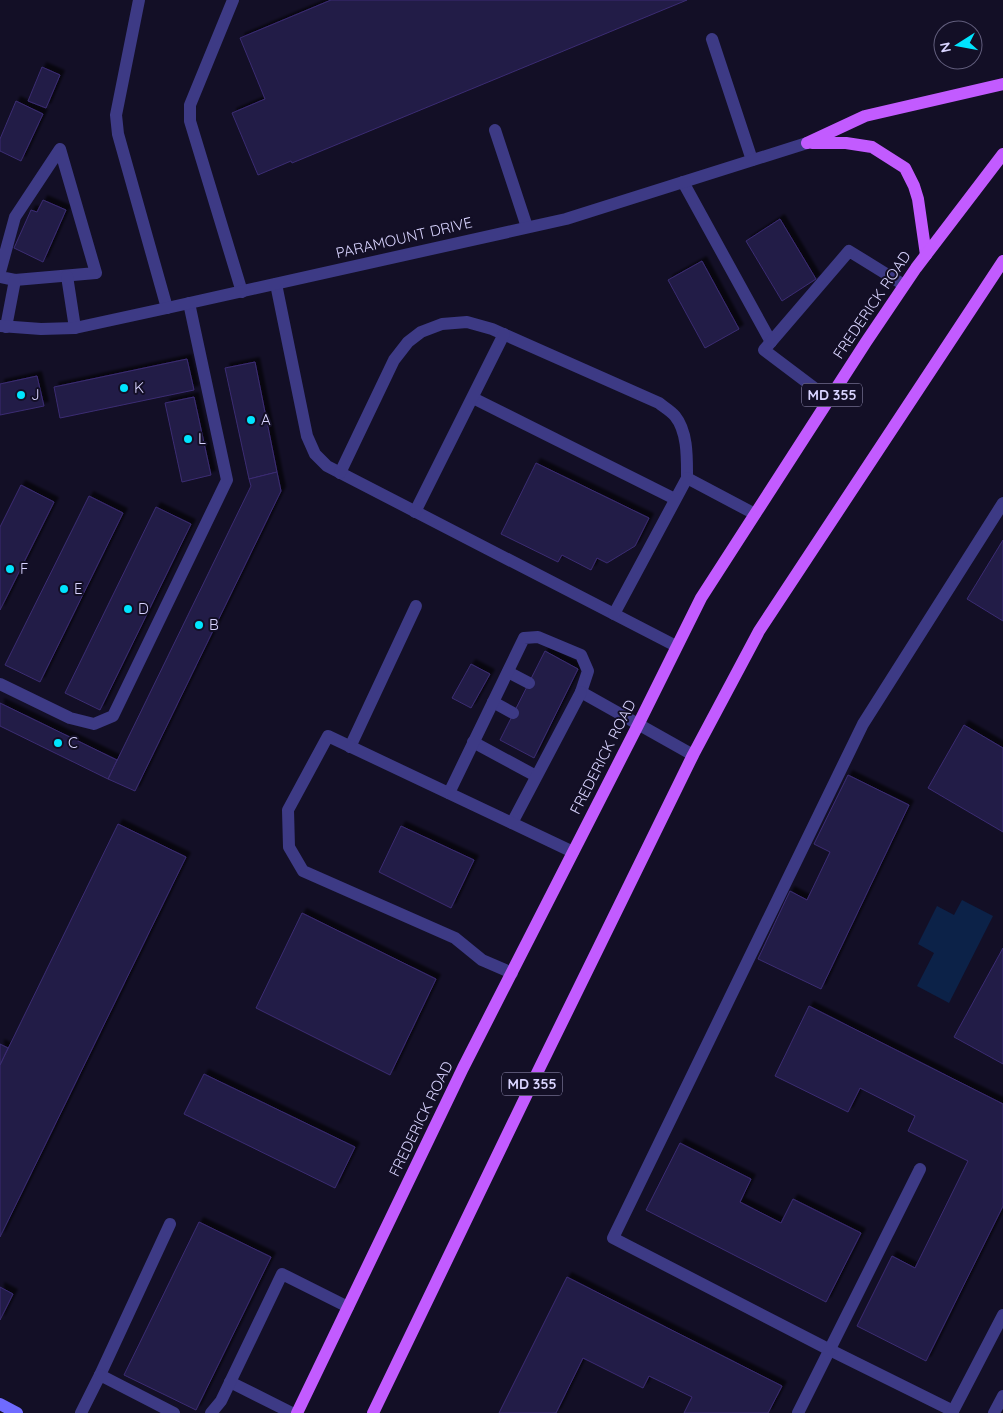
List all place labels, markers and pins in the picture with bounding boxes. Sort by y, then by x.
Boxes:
place label: K [134,378,144,397]
marker: K [118,382,130,394]
place label: J [31,385,40,404]
marker: J [15,389,27,401]
place label: A [261,410,271,429]
marker: A [245,414,257,426]
place label: L [198,429,206,448]
marker: L [182,433,194,445]
place label: F [20,559,29,578]
marker: F [4,563,16,575]
place label: E [74,579,83,598]
marker: E [58,583,70,595]
place label: D [138,599,149,618]
marker: D [122,603,134,615]
place label: B [209,615,219,634]
marker: B [193,619,205,631]
place label: C [68,733,78,752]
marker: C [52,737,64,749]

